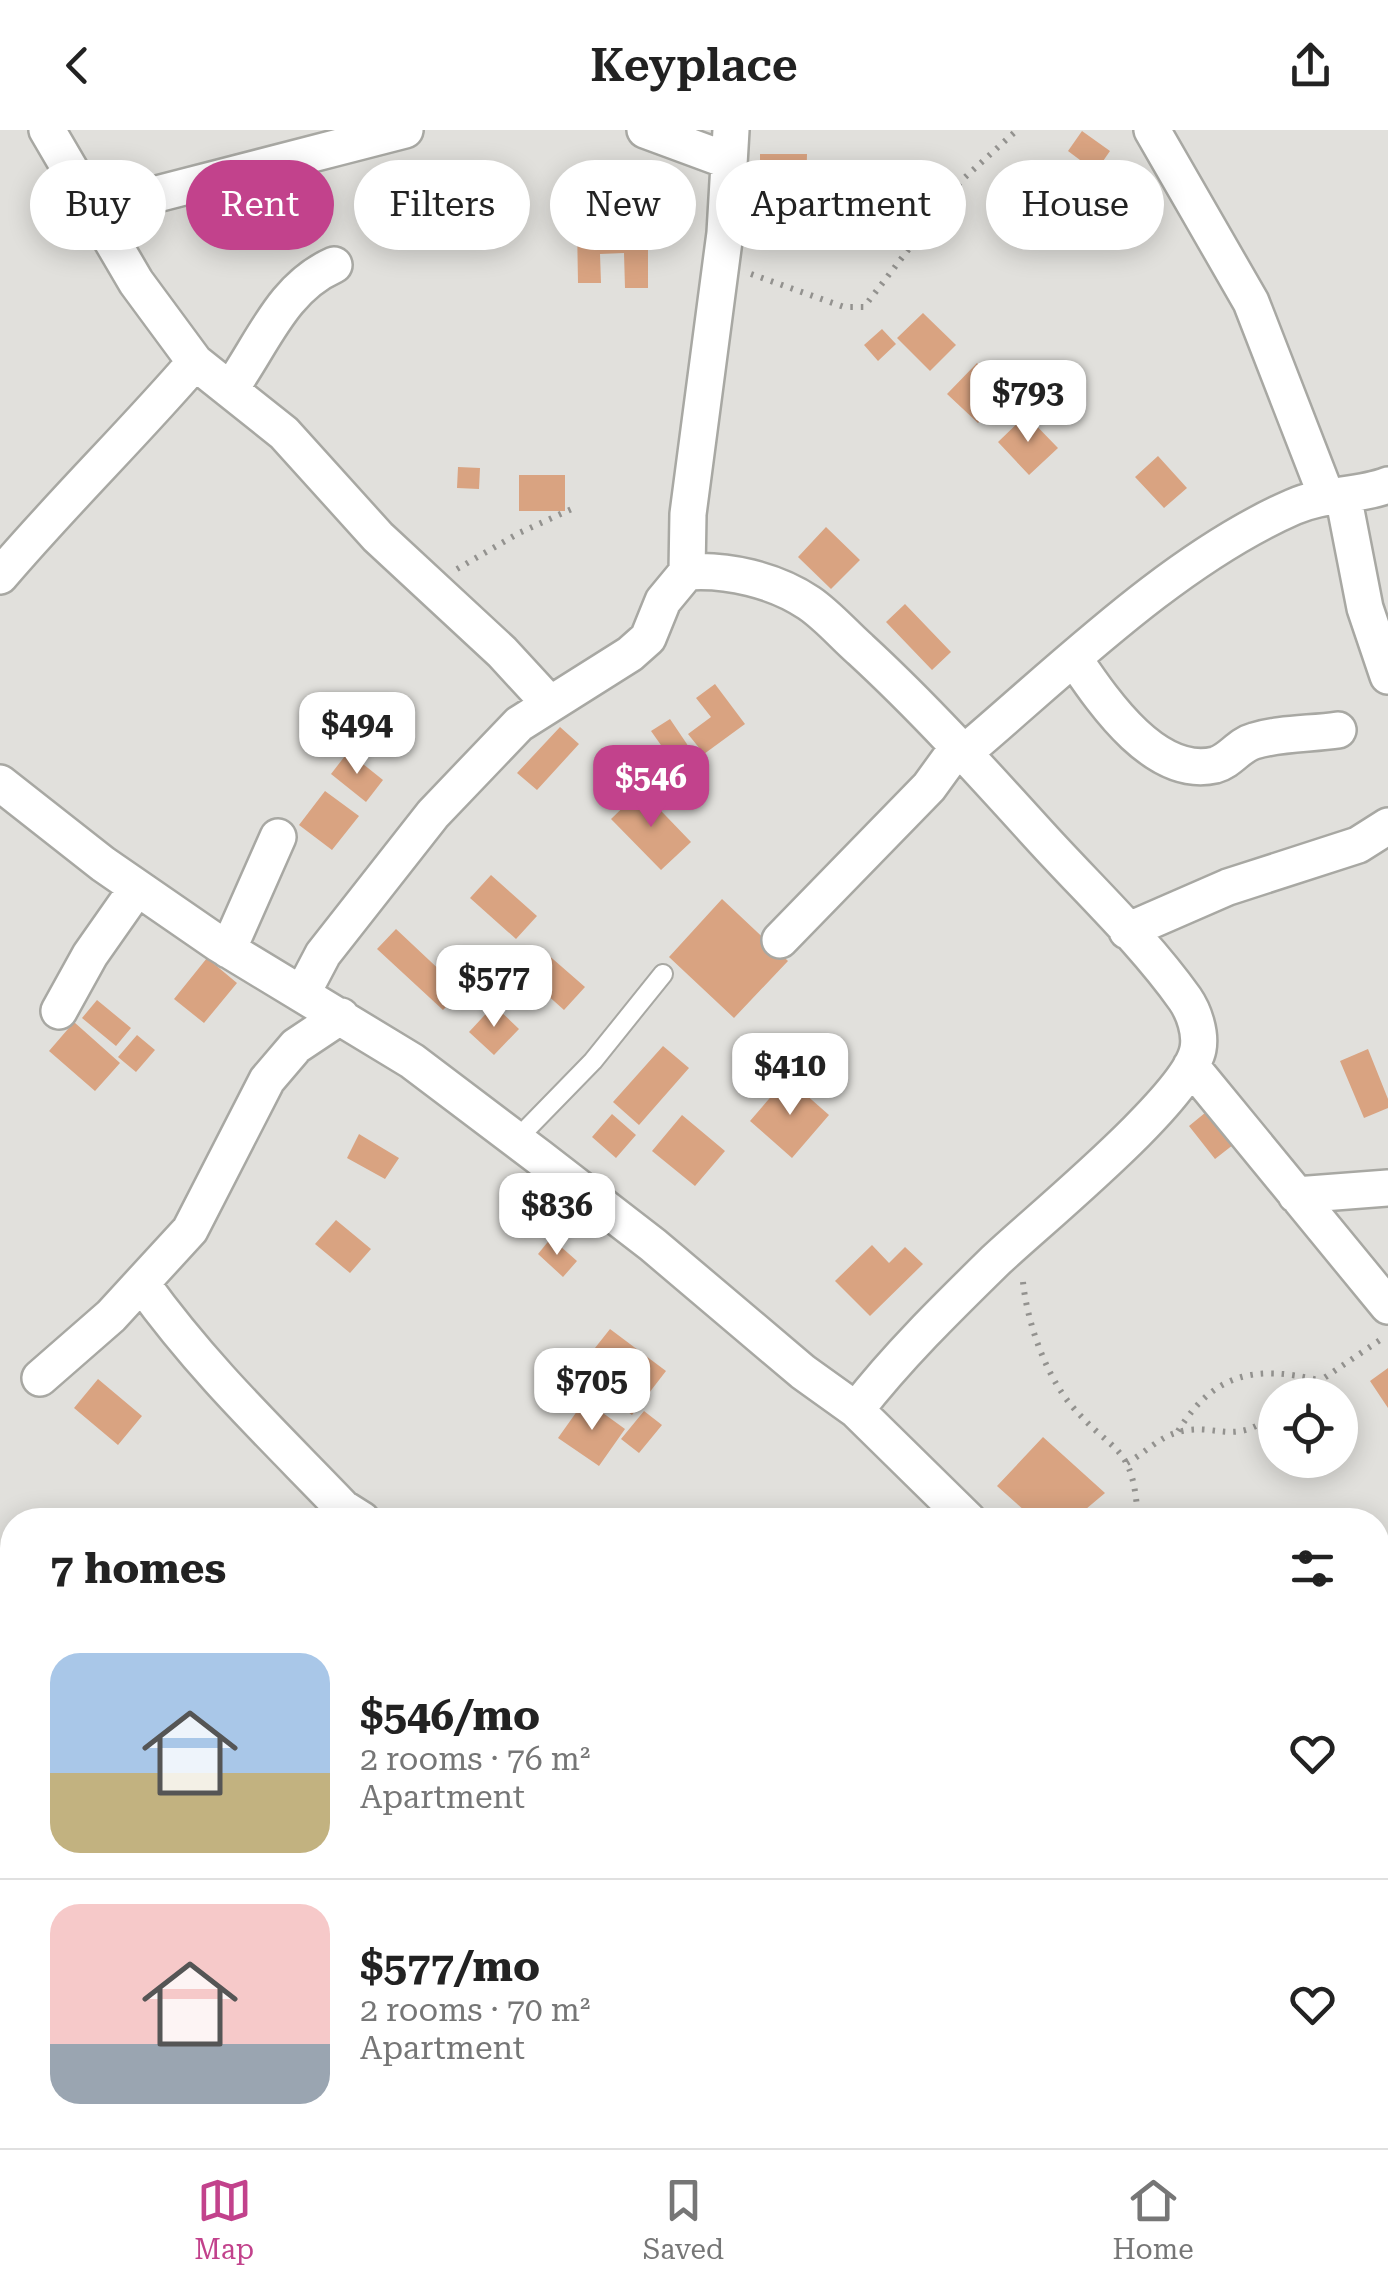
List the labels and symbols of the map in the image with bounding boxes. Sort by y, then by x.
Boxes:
pin: $793 [969,360,1087,445]
pin: $494 [298,692,416,777]
pin: $546 [592,745,710,830]
pin: $577 [435,945,553,1030]
pin: $410 [731,1033,849,1118]
pin: $836 [498,1173,616,1258]
pin: $705 [533,1348,651,1433]

